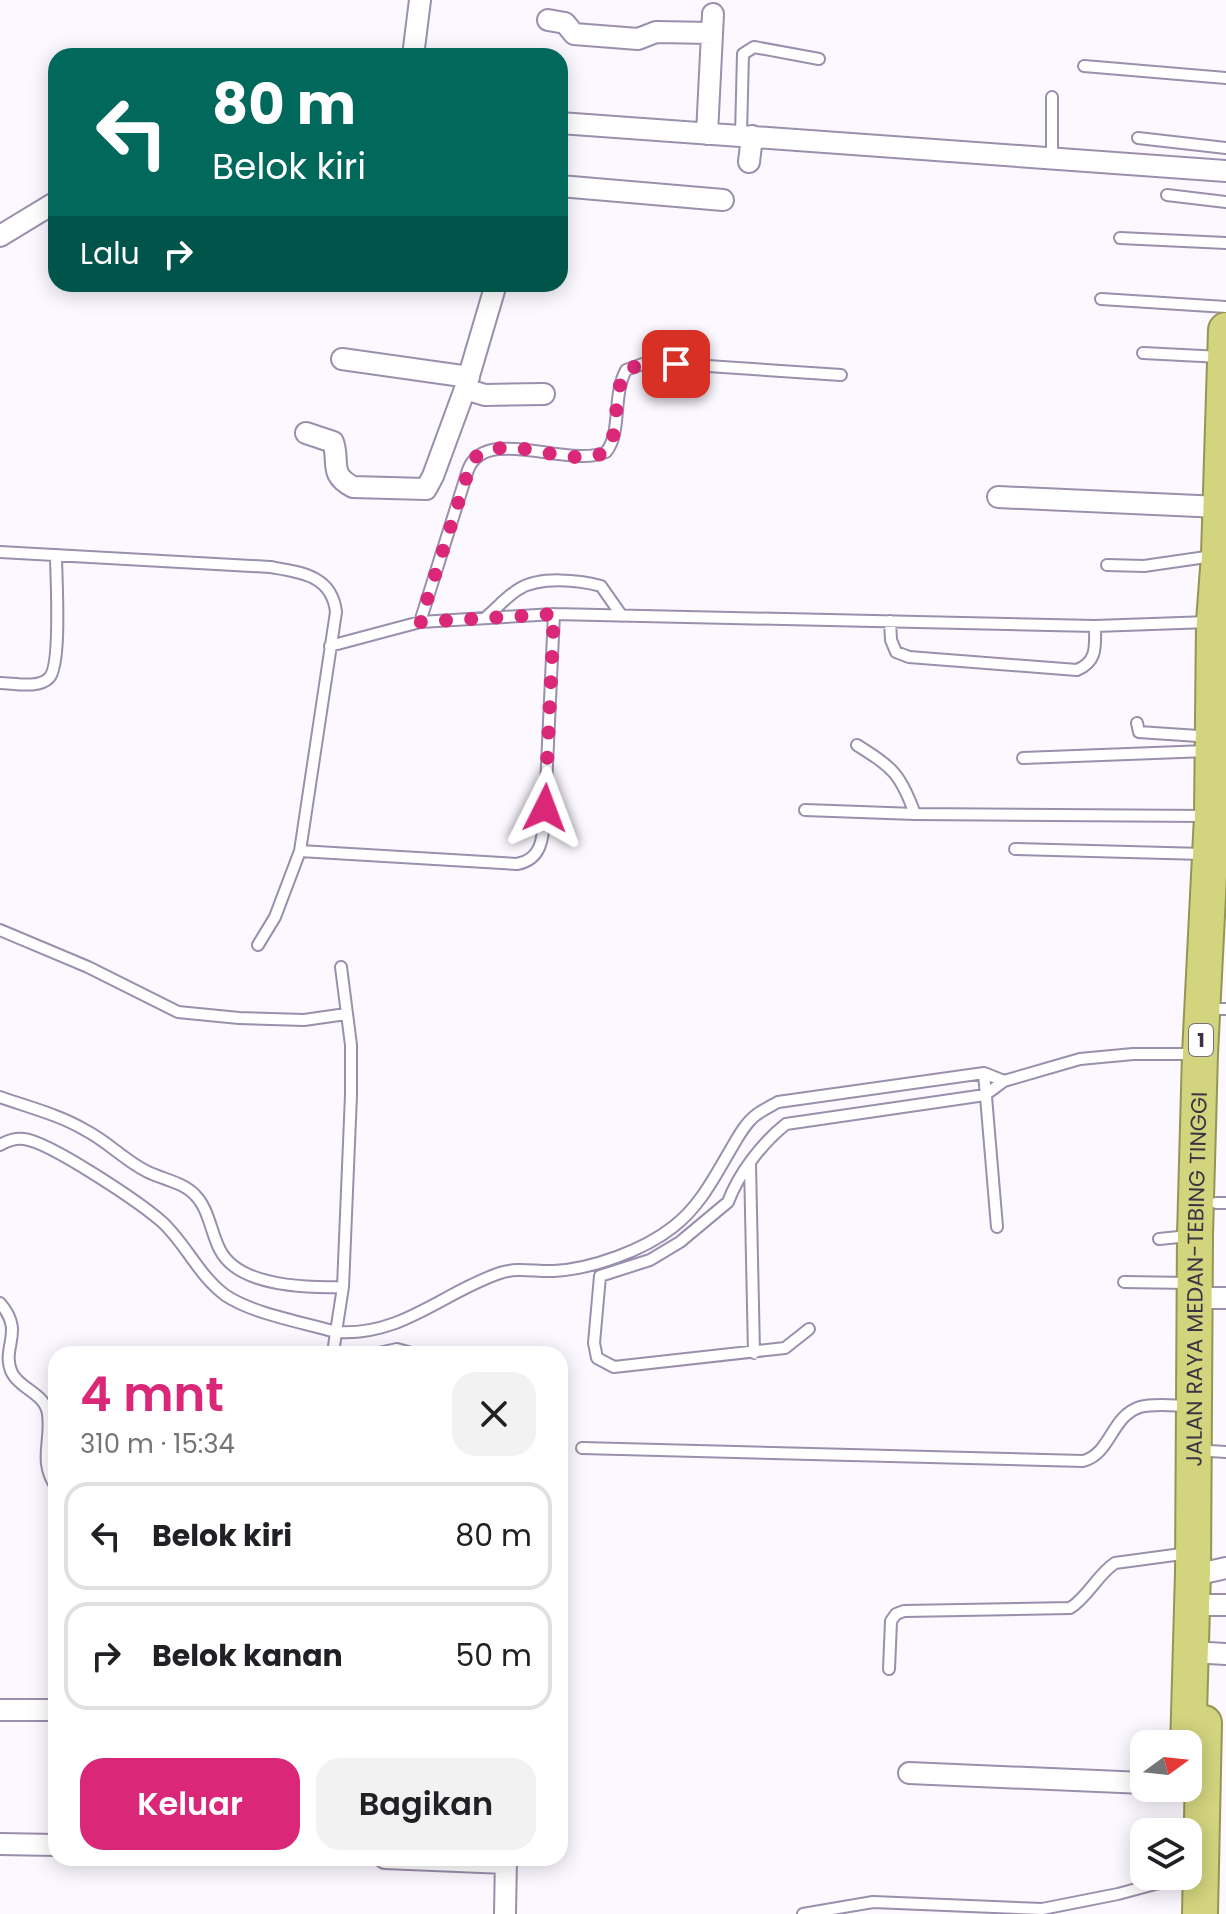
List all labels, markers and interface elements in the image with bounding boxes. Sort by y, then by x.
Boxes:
text: 80 m [212,65,356,144]
icon: left [80,80,184,184]
text: Belok kiri [212,141,366,192]
text: Lalu [80,232,140,275]
icon: right [156,232,200,276]
pin [642,330,710,398]
icon: arrive [654,342,698,386]
position arrow [503,766,587,850]
road number: 1 [1189,1024,1213,1056]
street label: JALAN RAYA MEDAN-TEBING TINGGI [1179,1091,1215,1467]
text: 4 mnt [80,1361,224,1428]
button: close [452,1372,536,1456]
text: 310 m · 15:34 [80,1426,235,1462]
icon: left [84,1514,128,1558]
text: Belok kiri [152,1514,292,1557]
text: 80 m [455,1514,532,1557]
icon: right [84,1634,128,1678]
text: Belok kanan [152,1634,343,1677]
text: 50 m [455,1634,532,1677]
north arrow [1130,1730,1202,1802]
map controls [1130,1730,1202,1890]
button: Keluar [80,1758,300,1850]
button: Bagikan [316,1758,536,1850]
button: layers [1130,1818,1202,1890]

